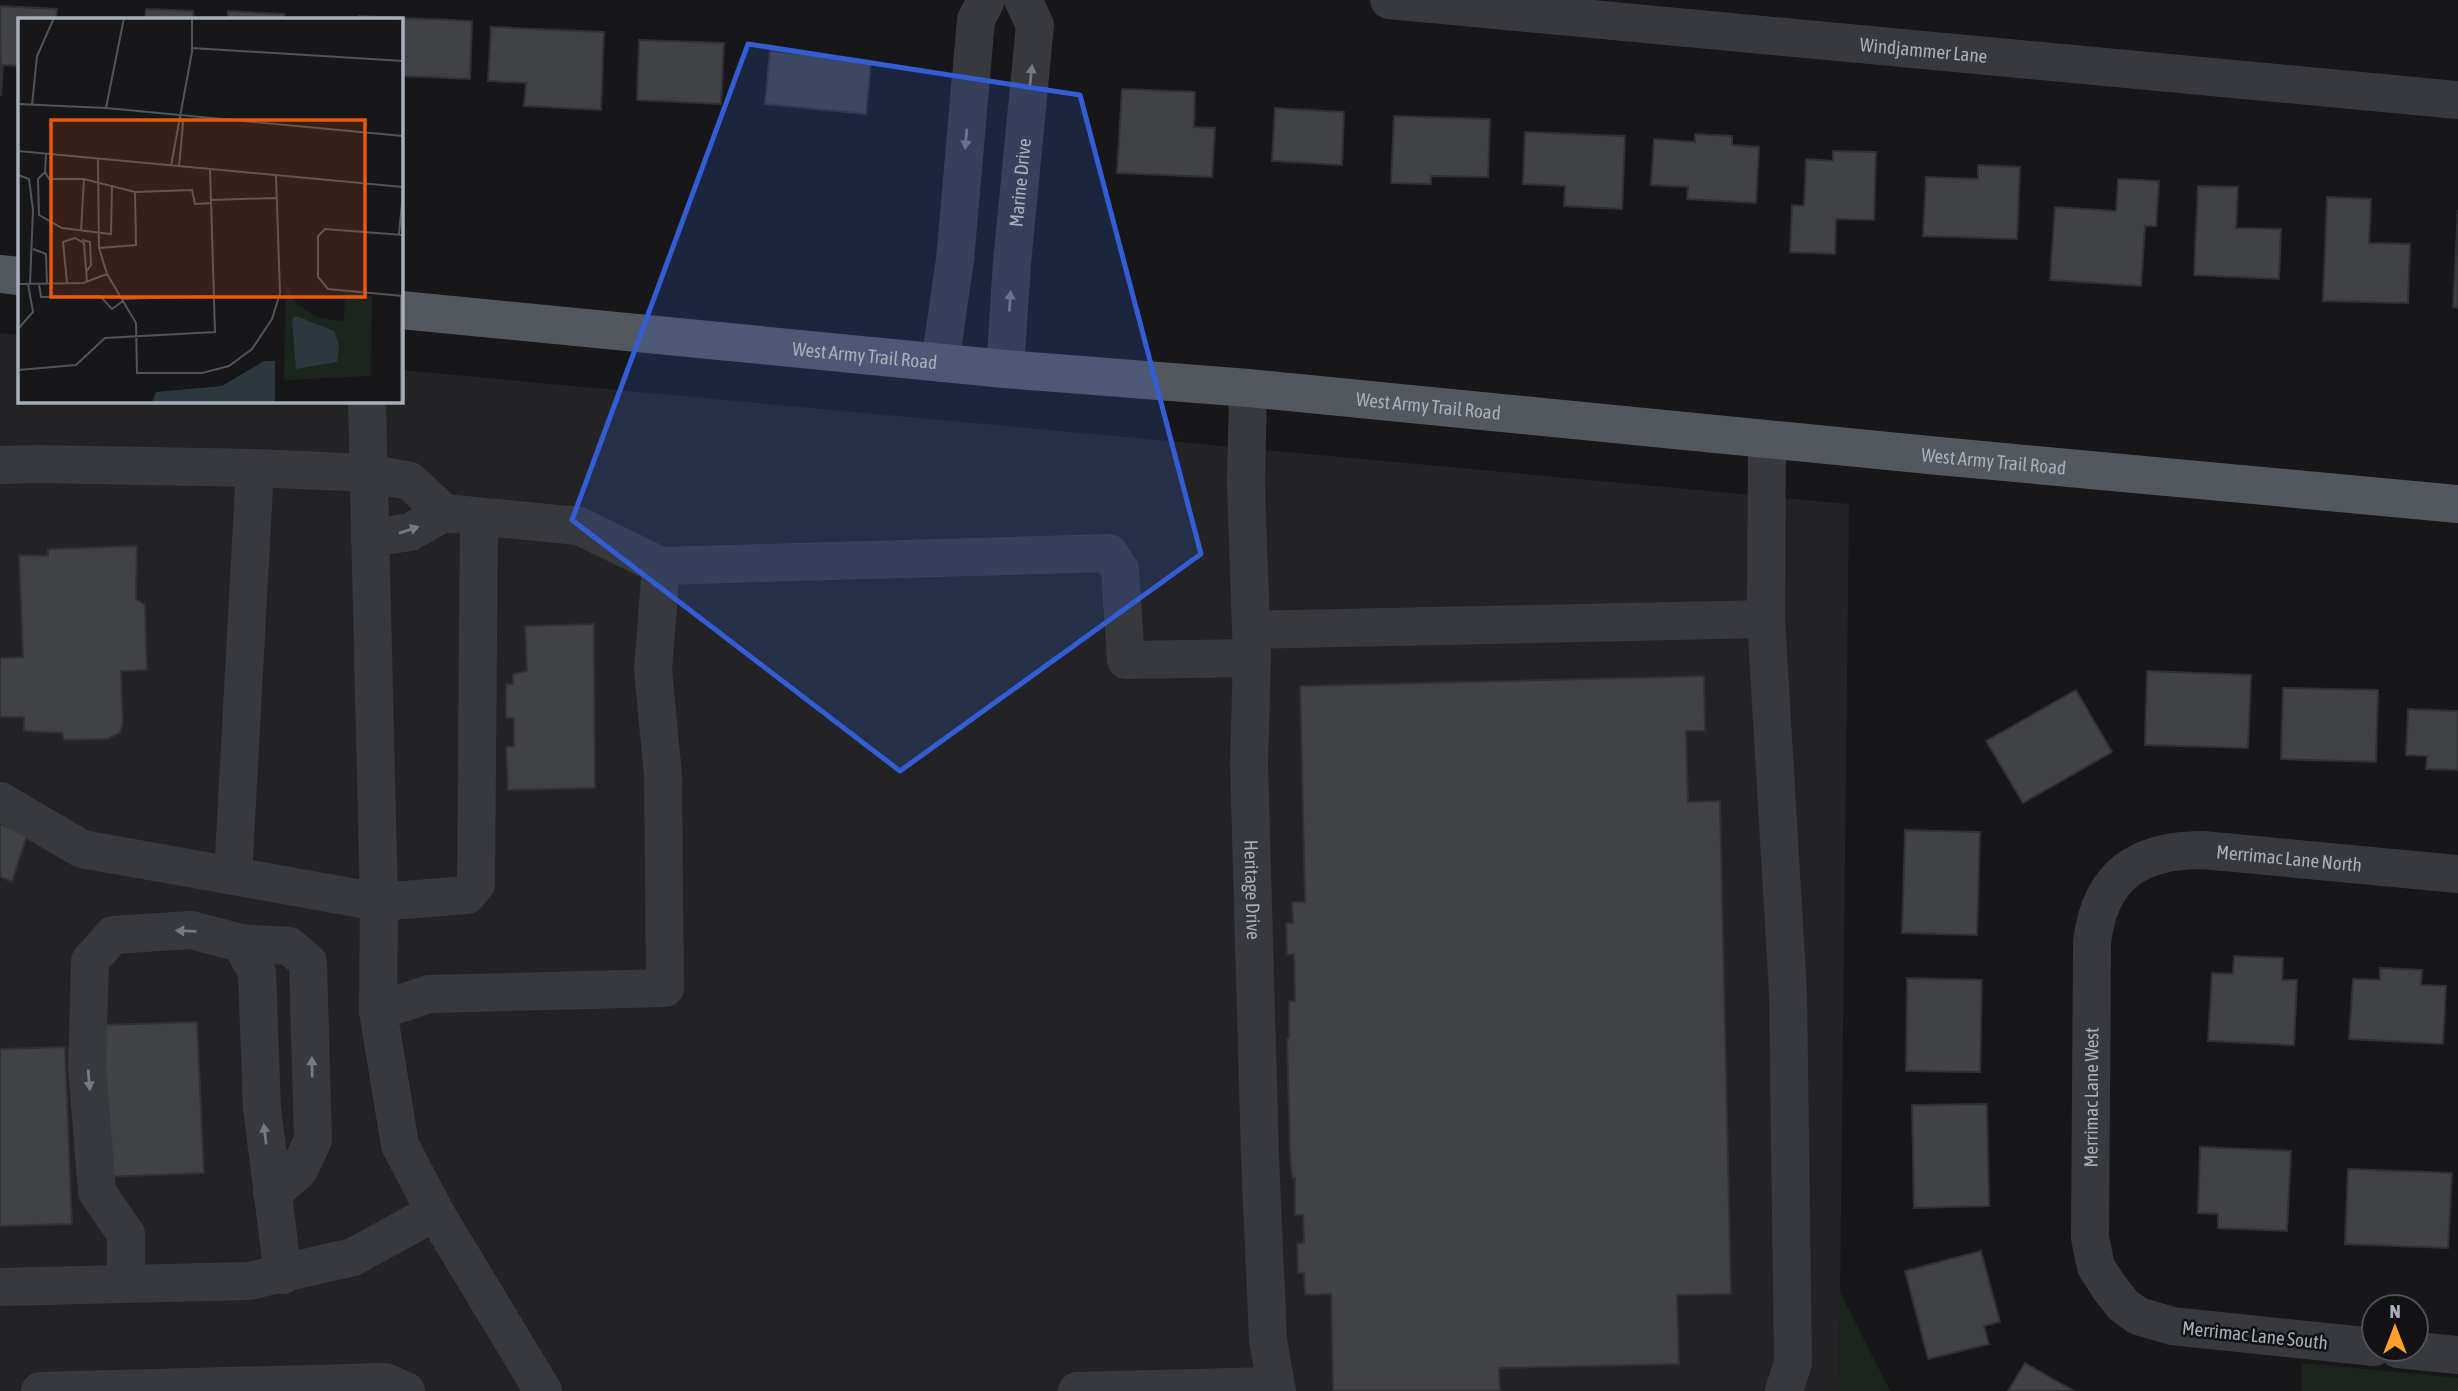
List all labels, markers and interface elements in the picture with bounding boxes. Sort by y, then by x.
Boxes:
inset map [18,18,402,402]
street label: Windjammer Lane [1859,33,1988,67]
one-way arrow [1025,63,1036,85]
one-way arrow [960,128,971,150]
street label: Marine Drive [1005,137,1035,228]
one-way arrow [1005,290,1016,312]
street label: West Army Trail Road [791,337,938,373]
street label: West Army Trail Road [1355,388,1502,424]
street label: West Army Trail Road [1920,443,2067,479]
one-way arrow [398,524,419,535]
street label: Heritage Drive [1240,840,1265,940]
street label: Merrimac Lane North [2215,840,2363,876]
one-way arrow [175,926,197,937]
street label: Merrimac Lane West [2079,1027,2102,1167]
one-way arrow [306,1055,318,1077]
one-way arrow [84,1070,95,1092]
one-way arrow [260,1123,271,1145]
north arrow [2360,1293,2430,1363]
text: N [2389,1300,2401,1322]
street label: Merrimac Lane South [2181,1316,2329,1354]

